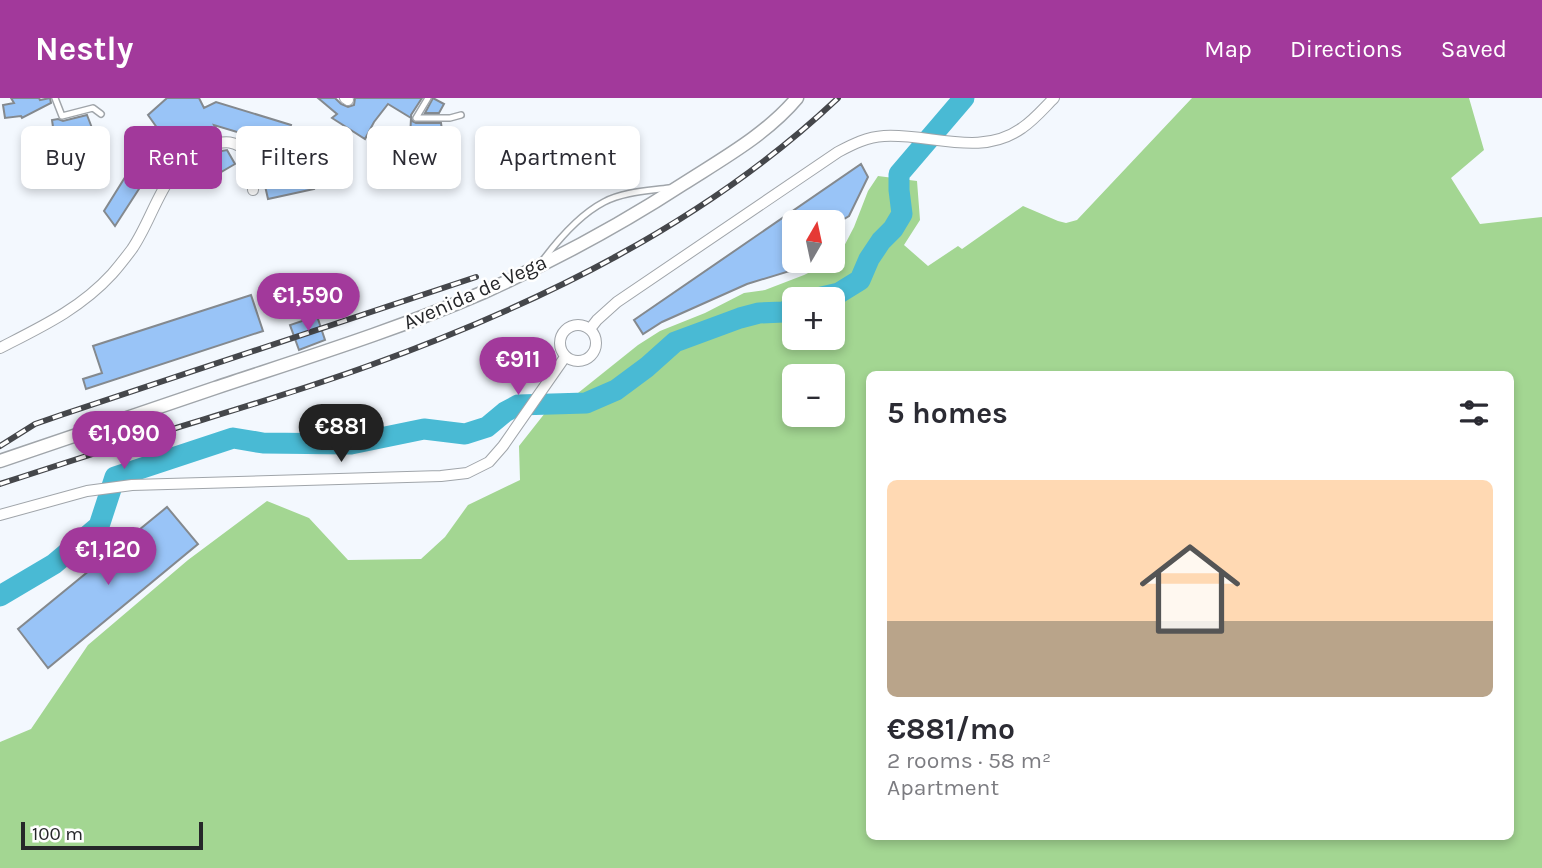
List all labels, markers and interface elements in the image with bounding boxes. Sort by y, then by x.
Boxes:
text: Nestly [35,30,133,68]
text: Map [1204,35,1252,63]
text: Directions [1290,35,1403,63]
text: Saved [1441,35,1507,63]
chip: Buy [21,126,110,189]
chip: Rent [124,126,222,189]
chip: Filters [236,126,353,189]
chip: New [367,126,461,189]
chip: Apartment [475,126,640,189]
north arrow [782,210,845,273]
map controls [782,210,845,427]
street label: Avenida de Vega [400,250,550,334]
pin: €1,590 [251,274,365,333]
text: €1,590 [273,282,343,309]
button: + [782,287,845,350]
pin: €911 [477,338,559,397]
text: €911 [496,346,541,373]
button: − [782,364,845,427]
icon: filters [1455,394,1493,432]
text: 5 homes [887,395,1008,431]
pin: €881 [300,404,382,464]
pin: €1,090 [67,412,181,471]
text: €881 [315,413,367,440]
text: €1,090 [88,420,160,447]
icon: home [1127,526,1253,652]
pin: €1,120 [51,528,165,587]
text: €1,120 [75,536,141,563]
text: €881/mo [887,711,1015,747]
text: 2 rooms · 58 m² [887,747,1051,774]
text: Apartment [887,774,999,801]
scale bar [21,819,203,851]
text: 100 m [32,823,83,845]

